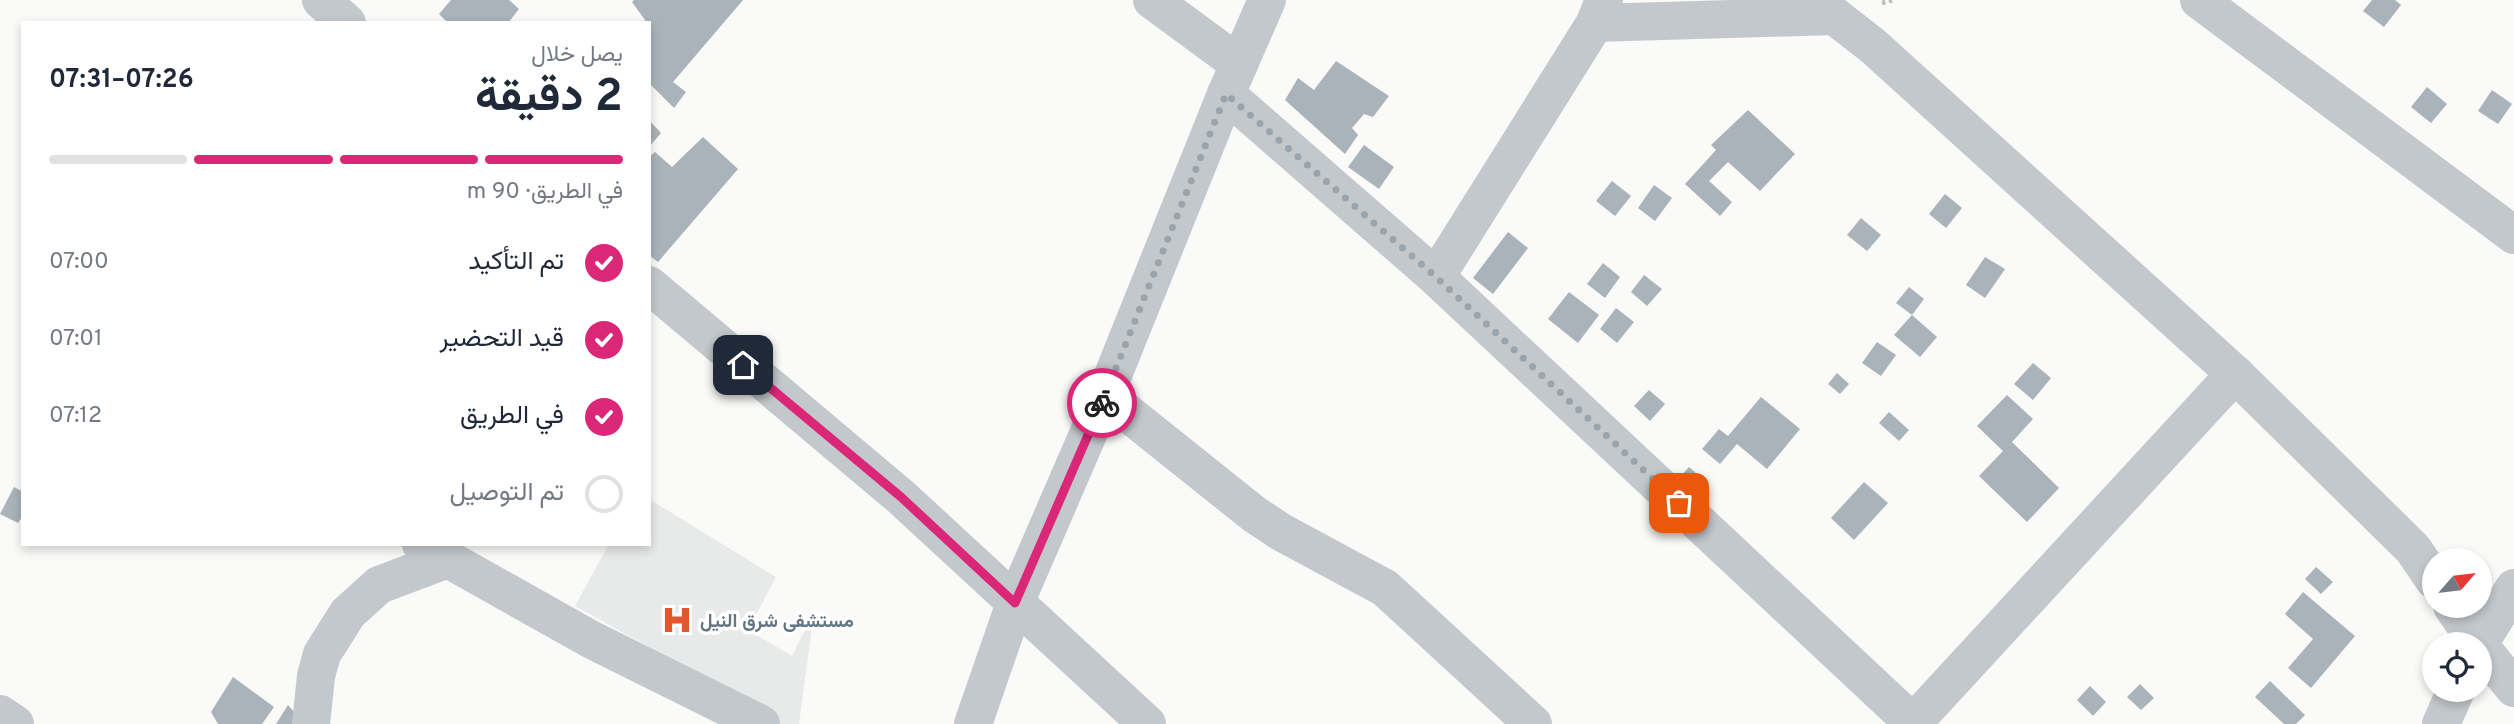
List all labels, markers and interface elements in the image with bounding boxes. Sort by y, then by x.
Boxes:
text: يصل خلال [531,41,623,70]
text: 07:26–07:31 [49,64,194,97]
text: 2 دقيقة [475,69,623,128]
text: في الطريق · 90 m [467,178,623,207]
icon: check [585,244,623,282]
text: تم التأكيد [468,246,564,279]
text: 07:00 [49,248,109,277]
icon: check [585,321,623,359]
text: قيد التحضير [439,323,564,356]
text: 07:01 [49,325,103,354]
pin [713,335,773,395]
icon: home [724,346,762,384]
courier [1067,368,1137,438]
icon: bike [1083,384,1121,422]
icon: check [585,398,623,436]
text: في الطريق [460,400,564,433]
text: 07:12 [49,402,102,431]
pin [1649,473,1709,533]
text: تم التوصيل [450,477,564,510]
icon: bag [1660,484,1698,522]
north arrow [2422,548,2492,618]
map controls [2422,548,2492,702]
hospital icon: مستشفى شرق النيل [660,603,694,637]
place label: مستشفى شرق النيل [700,610,854,634]
button: locate [2422,632,2492,702]

